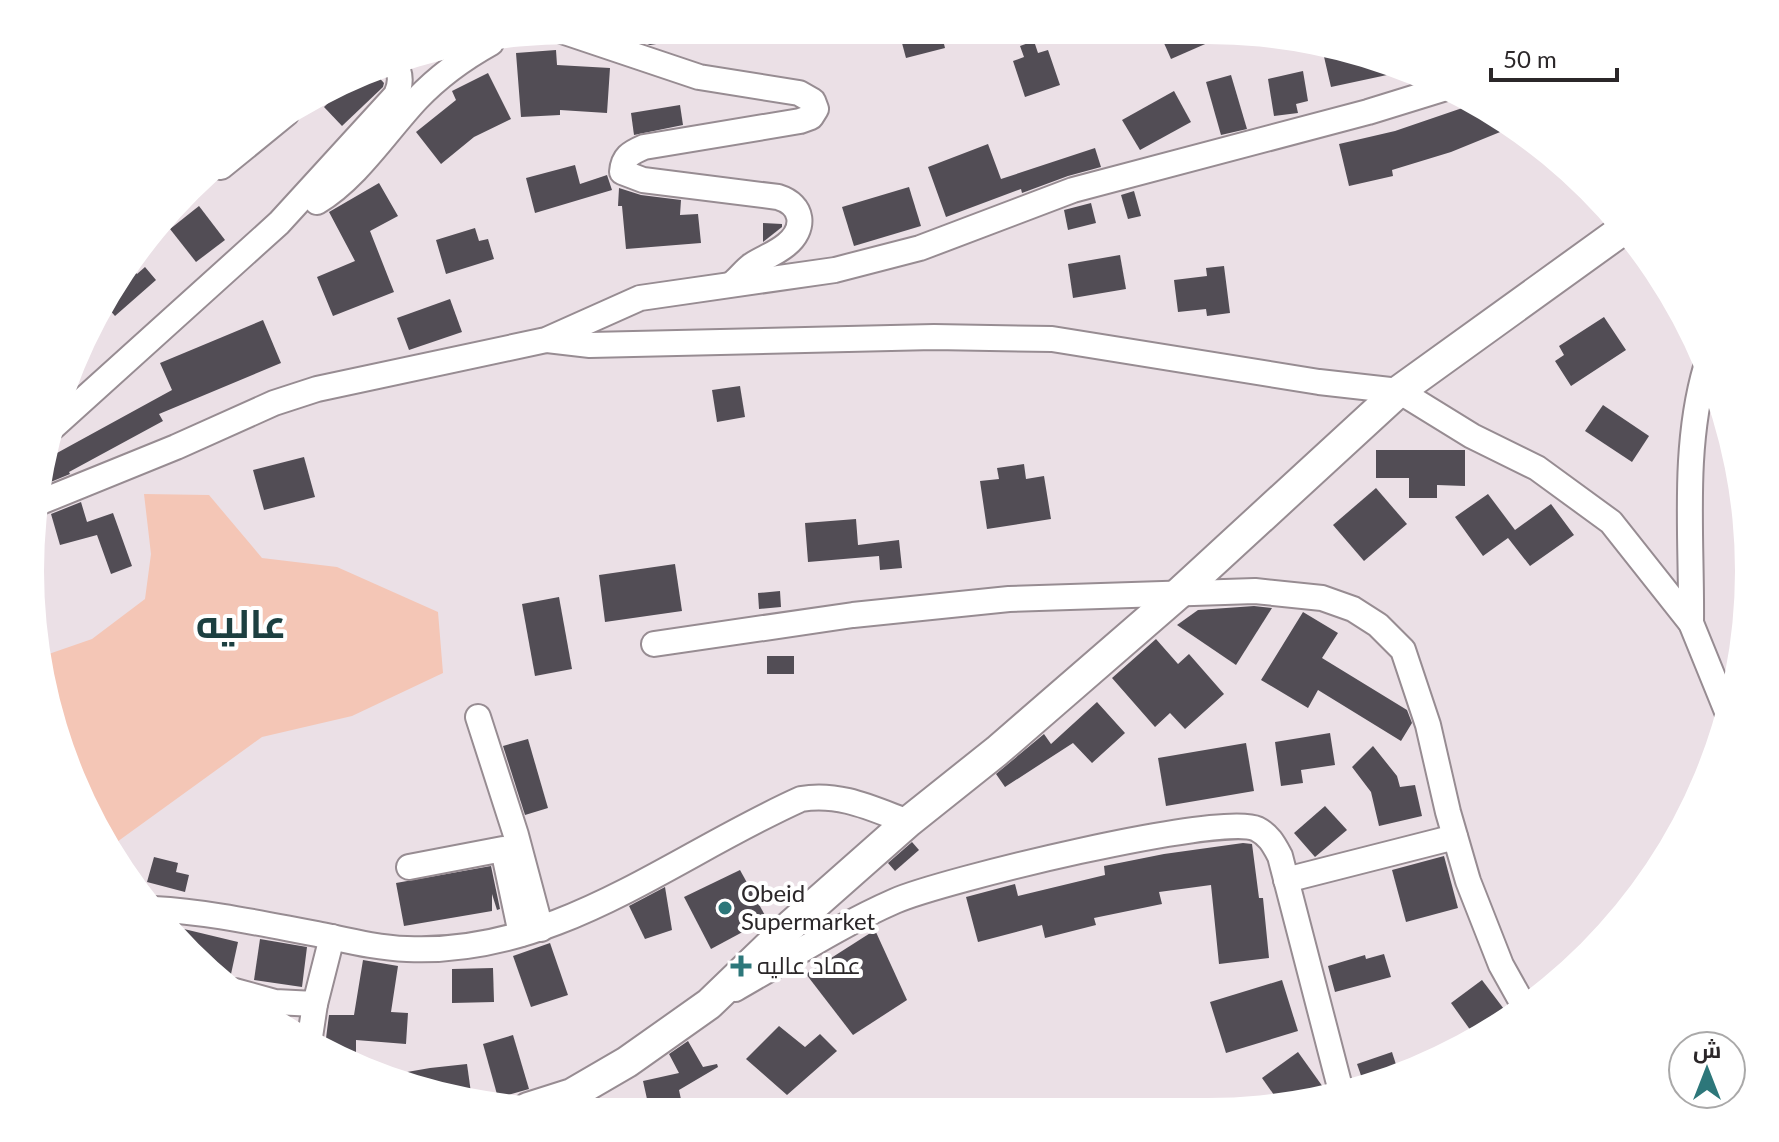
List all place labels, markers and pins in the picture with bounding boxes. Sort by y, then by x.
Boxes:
place label: Obeid Supermarket [741,878,876,935]
marker: Obeid Supermarket [716,899,734,917]
place label: عماد عاليه [757,950,861,979]
marker: عماد عاليه [732,957,750,975]

